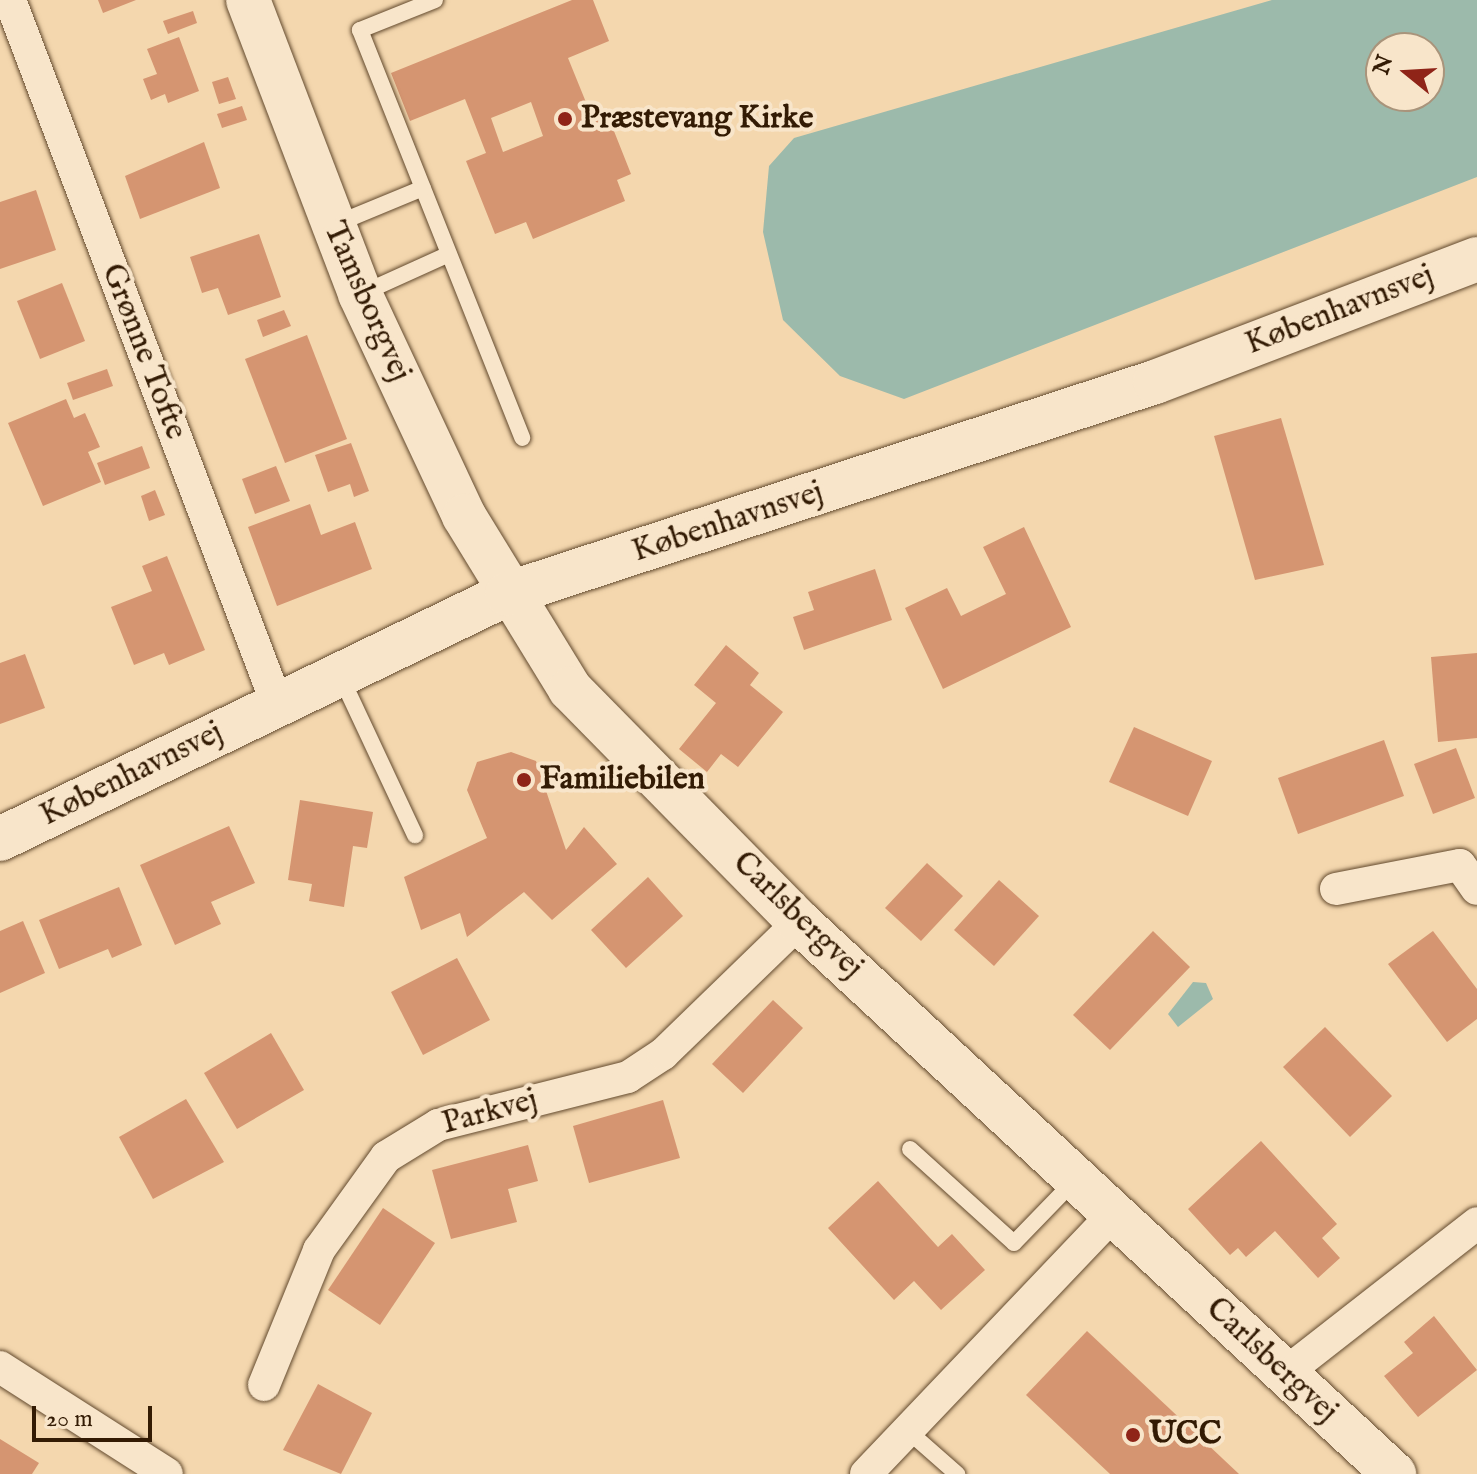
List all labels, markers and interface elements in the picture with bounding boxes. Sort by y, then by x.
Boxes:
north arrow [1365,32,1445,112]
text: N [1368,52,1400,79]
place label: Præstevang Kirke [581,100,813,138]
marker: Præstevang Kirke [556,110,574,128]
street label: Tamsborgvej [314,216,418,388]
street label: Københavnsvej [1240,258,1440,364]
street label: Grønne Tofte [92,259,194,445]
street label: Københavnsvej [628,474,828,572]
street label: Københavnsvej [34,714,230,836]
place label: Familiebilen [540,761,705,799]
marker: Familiebilen [515,771,533,789]
street label: Carlsbergvej [724,844,870,988]
street label: Parkvej [438,1082,542,1144]
street label: Carlsbergvej [1197,1290,1345,1432]
scale bar [36,1390,156,1440]
text: 20 m [46,1404,93,1435]
place label: UCC [1149,1416,1222,1454]
marker: UCC [1124,1426,1142,1444]

